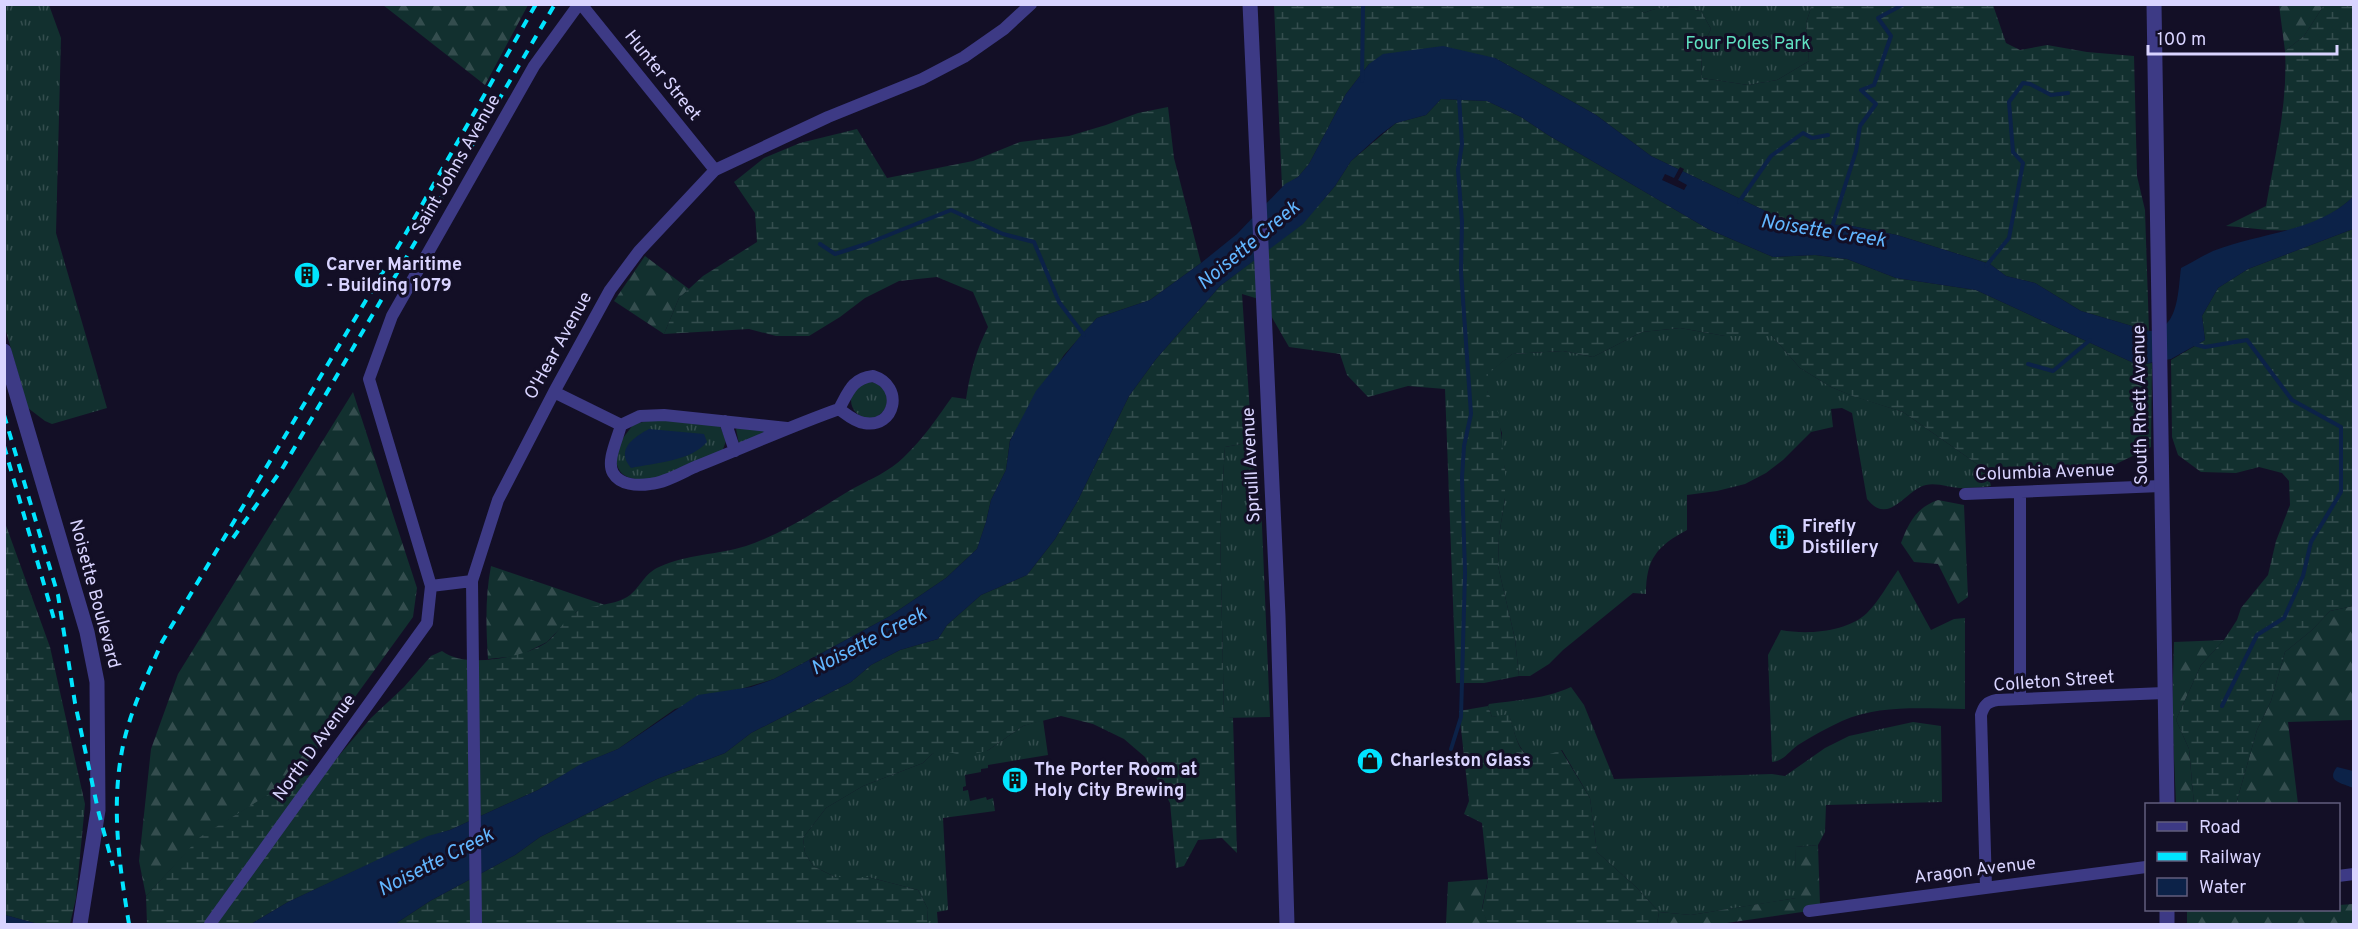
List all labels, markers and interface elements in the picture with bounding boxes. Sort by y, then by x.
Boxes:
scale bar [2148,18,2337,56]
street label: Hunter Street [618,26,706,126]
text: 100 m [2157,29,2206,52]
park label: Four Poles Park [1685,33,1811,56]
street label: Saint Johns Avenue [407,91,507,239]
water label: Noisette Creek [1192,195,1307,297]
water label: Noisette Creek [1758,209,1888,255]
place label: Carver Maritime - Building 1079 [326,254,462,298]
building icon: Carver Maritime - Building 1079 [292,260,322,290]
street label: O'Hear Avenue [520,288,598,404]
street label: South Rhett Avenue [2128,325,2154,485]
street label: Spruill Avenue [1237,407,1267,523]
street label: Columbia Avenue [1975,459,2115,487]
place label: Firefly Distillery [1802,516,1879,560]
street label: Noisette Boulevard [63,517,125,671]
building icon: Firefly Distillery [1767,522,1797,552]
water label: Noisette Creek [807,601,932,682]
street label: Colleton Street [1993,666,2115,698]
street label: North D Avenue [268,690,362,806]
shop icon: Charleston Glass [1355,746,1385,776]
place label: Charleston Glass [1390,750,1531,773]
place label: The Porter Room at Holy City Brewing [1034,759,1197,803]
building icon: The Porter Room at Holy City Brewing [1000,765,1030,795]
legend [2145,803,2340,911]
text: Road [2199,817,2241,840]
water label: Noisette Creek [374,822,499,903]
text: Railway [2199,847,2261,870]
street label: Aragon Avenue [1913,852,2037,890]
text: Water [2199,877,2246,900]

